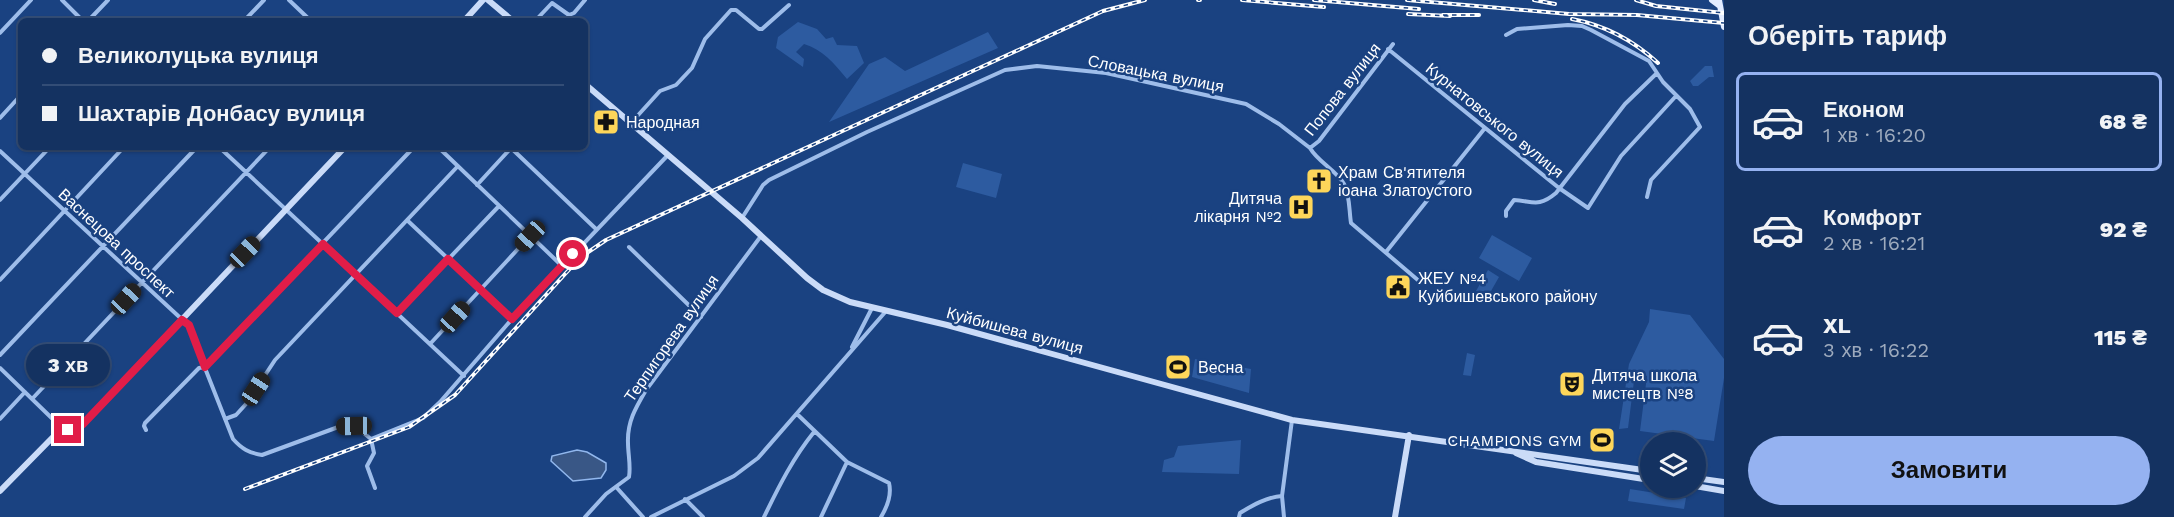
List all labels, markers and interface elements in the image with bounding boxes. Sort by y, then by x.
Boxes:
text: Оберіть тариф [1748,20,1947,52]
street label: Попова вулиця [1300,39,1385,140]
text: Великолуцька вулиця [78,43,319,68]
street label: Словацька вулиця [1086,51,1226,96]
street label: Курнатовського вулиця [1422,59,1567,182]
icon: car [1751,95,1805,149]
text: Економ [1823,97,1905,122]
text: Шахтарів Донбасу вулиця [78,101,365,126]
pharmacy icon: Народная [591,107,621,137]
text: 68 ₴ [2099,109,2147,134]
place label: Народная [626,113,700,132]
text: 1 хв · 16:20 [1823,123,1926,147]
place label: Храм Св'ятителя іоана Златоустого [1338,163,1472,200]
church icon: Храм Св'ятителя іоана Златоустого [1304,166,1334,196]
street label: Васнецова проспект [54,184,179,303]
place label: Дитяча лікарня №2 [1194,189,1282,226]
hospital icon: Дитяча лікарня №2 [1286,192,1316,222]
icon: car [1751,203,1805,257]
text: Комфорт [1823,205,1922,230]
car [511,217,549,255]
text: 92 ₴ [2100,217,2147,242]
text: 2 хв · 16:21 [1823,231,1925,255]
car [226,233,264,271]
route start [559,240,586,267]
place label: ЖЕУ №4 Куйбишевського району [1418,269,1597,306]
street label: Терпигорева вулиця [620,271,723,406]
public building icon: ЖЕУ №4 Куйбишевського району [1383,272,1413,302]
car [107,280,145,318]
car [436,298,474,336]
street label: Куйбишева вулиця [944,303,1085,358]
icon: car [1751,311,1805,365]
text: XL [1823,313,1851,338]
text: 115 ₴ [2094,325,2147,350]
text: 3 хв · 16:22 [1823,338,1929,362]
callout: 3 хв [26,343,110,385]
sports icon: Весна [1163,352,1193,382]
text: 3 хв [48,353,88,377]
place label: Весна [1198,358,1243,377]
place label: Дитяча школа мистецтв №8 [1592,366,1697,403]
car [239,369,273,409]
theatre icon: Дитяча школа мистецтв №8 [1557,369,1587,399]
route end [54,416,81,443]
car [336,417,372,435]
sports icon: CHAMPIONS GYM [1587,425,1617,455]
place label: CHAMPIONS GYM [1447,431,1582,450]
map controls [1640,432,1706,498]
button: layers [1640,432,1706,498]
button: Замовити [1748,436,2150,505]

